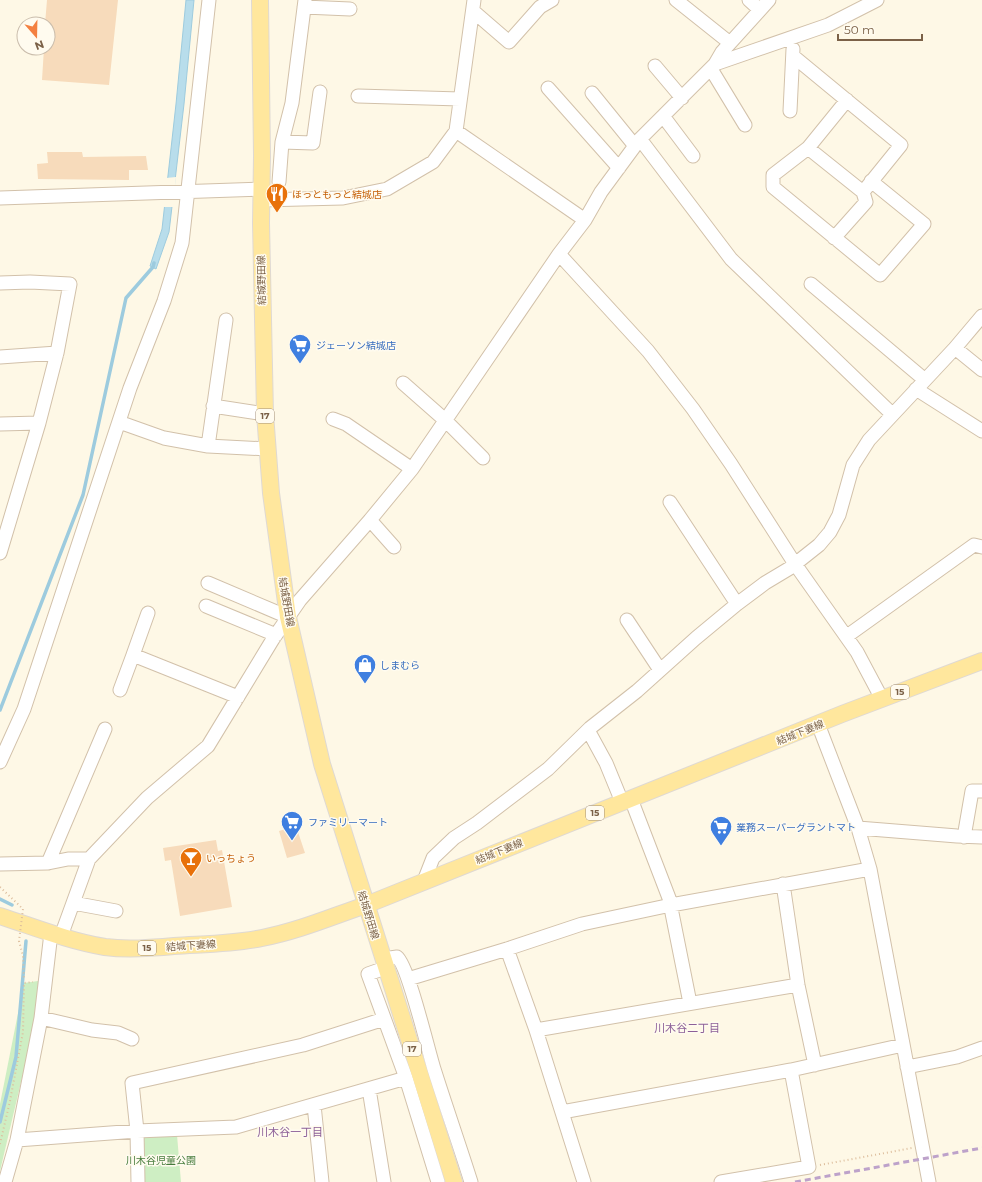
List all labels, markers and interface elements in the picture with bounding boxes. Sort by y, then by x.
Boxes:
north arrow [16,16,56,56]
scale bar [838,16,922,42]
text: 50 m [844,22,875,37]
text: N [33,37,46,53]
restaurant icon: ほっともっと結城店 [264,181,290,214]
place label: ほっともっと結城店 [292,188,382,201]
street label: 結城野田線 [255,255,268,305]
supermarket icon: ジェーソン結城店 [287,332,313,365]
place label: ジェーソン結城店 [316,339,396,352]
road number: 17 [256,409,274,423]
street label: 結城野田線 [276,576,297,628]
shop icon: しまむら [352,652,378,685]
place label: しまむら [380,659,420,672]
road number: 15 [891,685,909,699]
street label: 結城下妻線 [775,717,826,748]
road number: 15 [586,806,604,820]
supermarket icon: ファミリーマート [279,809,305,842]
supermarket icon: 業務スーパーグラントマト [708,814,734,847]
place label: ファミリーマート [308,816,388,829]
place label: 業務スーパーグラントマト [736,821,856,834]
street label: 結城下妻線 [474,836,525,867]
bar icon: いっちょう [178,845,204,878]
place label: いっちょう [206,852,256,865]
street label: 結城野田線 [355,889,382,941]
street label: 結城下妻線 [166,937,216,954]
road number: 15 [138,941,156,955]
district label: 川木谷二丁目 [654,1021,720,1035]
road number: 17 [403,1042,421,1056]
district label: 川木谷一丁目 [257,1125,323,1139]
park label: 川木谷児童公園 [126,1154,196,1167]

